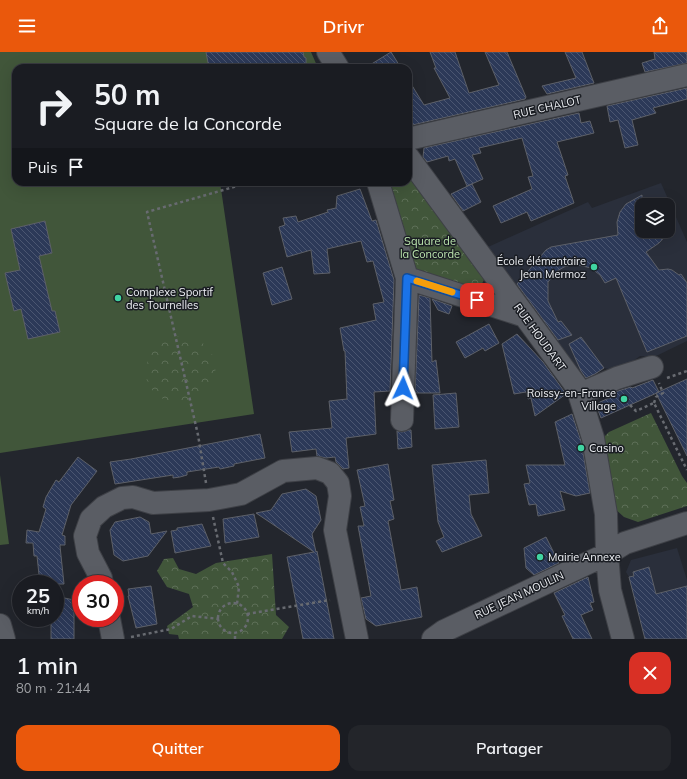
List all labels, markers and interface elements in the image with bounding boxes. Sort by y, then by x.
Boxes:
icon: menu [16,15,38,37]
text: Drivr [323,15,364,38]
icon: share [649,15,671,37]
text: 50 m [94,77,160,112]
icon: right [28,80,80,132]
street label: RUE CHALOT [512,92,583,122]
text: Square de la Concorde [94,112,282,135]
icon: arrive [65,156,87,178]
text: Puis [28,158,57,177]
map controls [635,198,675,238]
button: layers [635,198,675,238]
park label: Square de la Concorde [400,234,460,261]
place label: École élémentaire Jean Mermoz [497,254,586,281]
marker: École élémentaire Jean Mermoz [589,262,599,272]
pin [460,283,494,317]
place label: Complexe Sportif des Tournelles [126,285,213,312]
icon: arrive [466,289,488,311]
marker: Complexe Sportif des Tournelles [113,293,123,303]
street label: RUE HOUDART [511,300,569,374]
position arrow [382,367,424,409]
place label: Roissy-en-France Village [527,386,616,413]
marker: Roissy-en-France Village [619,394,629,404]
place label: Casino [589,441,624,455]
marker: Casino [576,443,586,453]
place label: Mairie Annexe [548,550,621,564]
marker: Mairie Annexe [535,552,545,562]
street label: RUE JEAN MOULIN [472,568,566,622]
speed limit sign: 30 [72,575,124,627]
text: 25 [26,583,50,608]
text: km/h [27,604,49,617]
text: 1 min [16,650,78,680]
button: close [629,652,671,694]
text: 80 m · 21:44 [16,680,90,696]
button: Quitter [16,725,340,771]
button: Partager [348,725,671,771]

